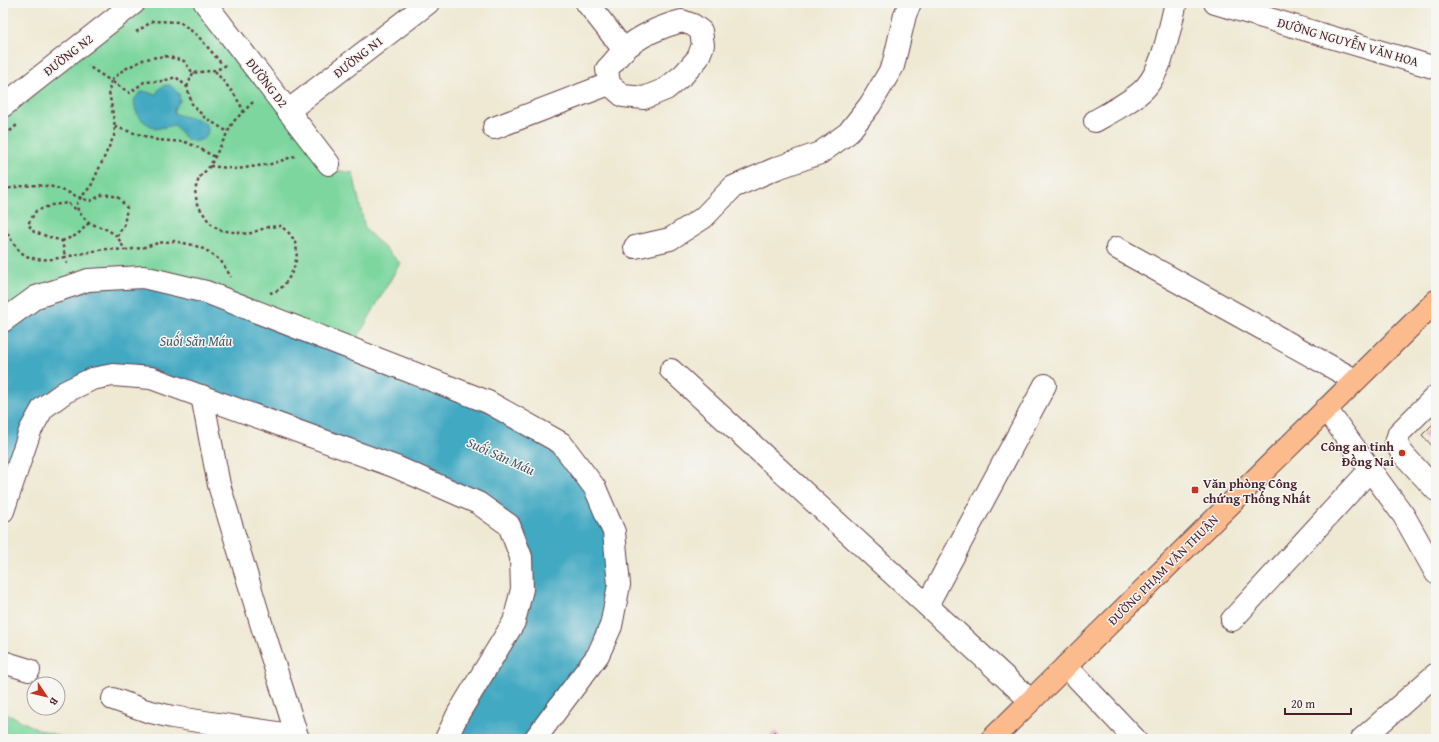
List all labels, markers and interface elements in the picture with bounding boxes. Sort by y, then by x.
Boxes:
street label: ĐƯỜNG NGUYỄN VĂN HOA [1275,13,1421,71]
street label: ĐƯỜNG N2 [39,29,97,81]
street label: ĐƯỜNG N1 [329,31,387,83]
street label: ĐƯỜNG D2 [242,54,292,112]
water label: Suối Săn Máu [160,331,232,351]
water label: Suối Săn Máu [464,432,538,480]
place label: Công an tỉnh Đồng Nai [1321,437,1394,471]
marker: Công an tỉnh Đồng Nai [1397,448,1407,458]
place label: Văn phòng Công chứng Thống Nhất [1203,474,1311,508]
marker: Văn phòng Công chứng Thống Nhất [1190,485,1200,495]
street label: ĐƯỜNG PHẠM VĂN THUẬN [1103,510,1223,630]
north arrow [26,676,66,716]
scale bar [1285,690,1351,716]
text: B [46,694,63,709]
text: 20 m [1291,695,1315,712]

